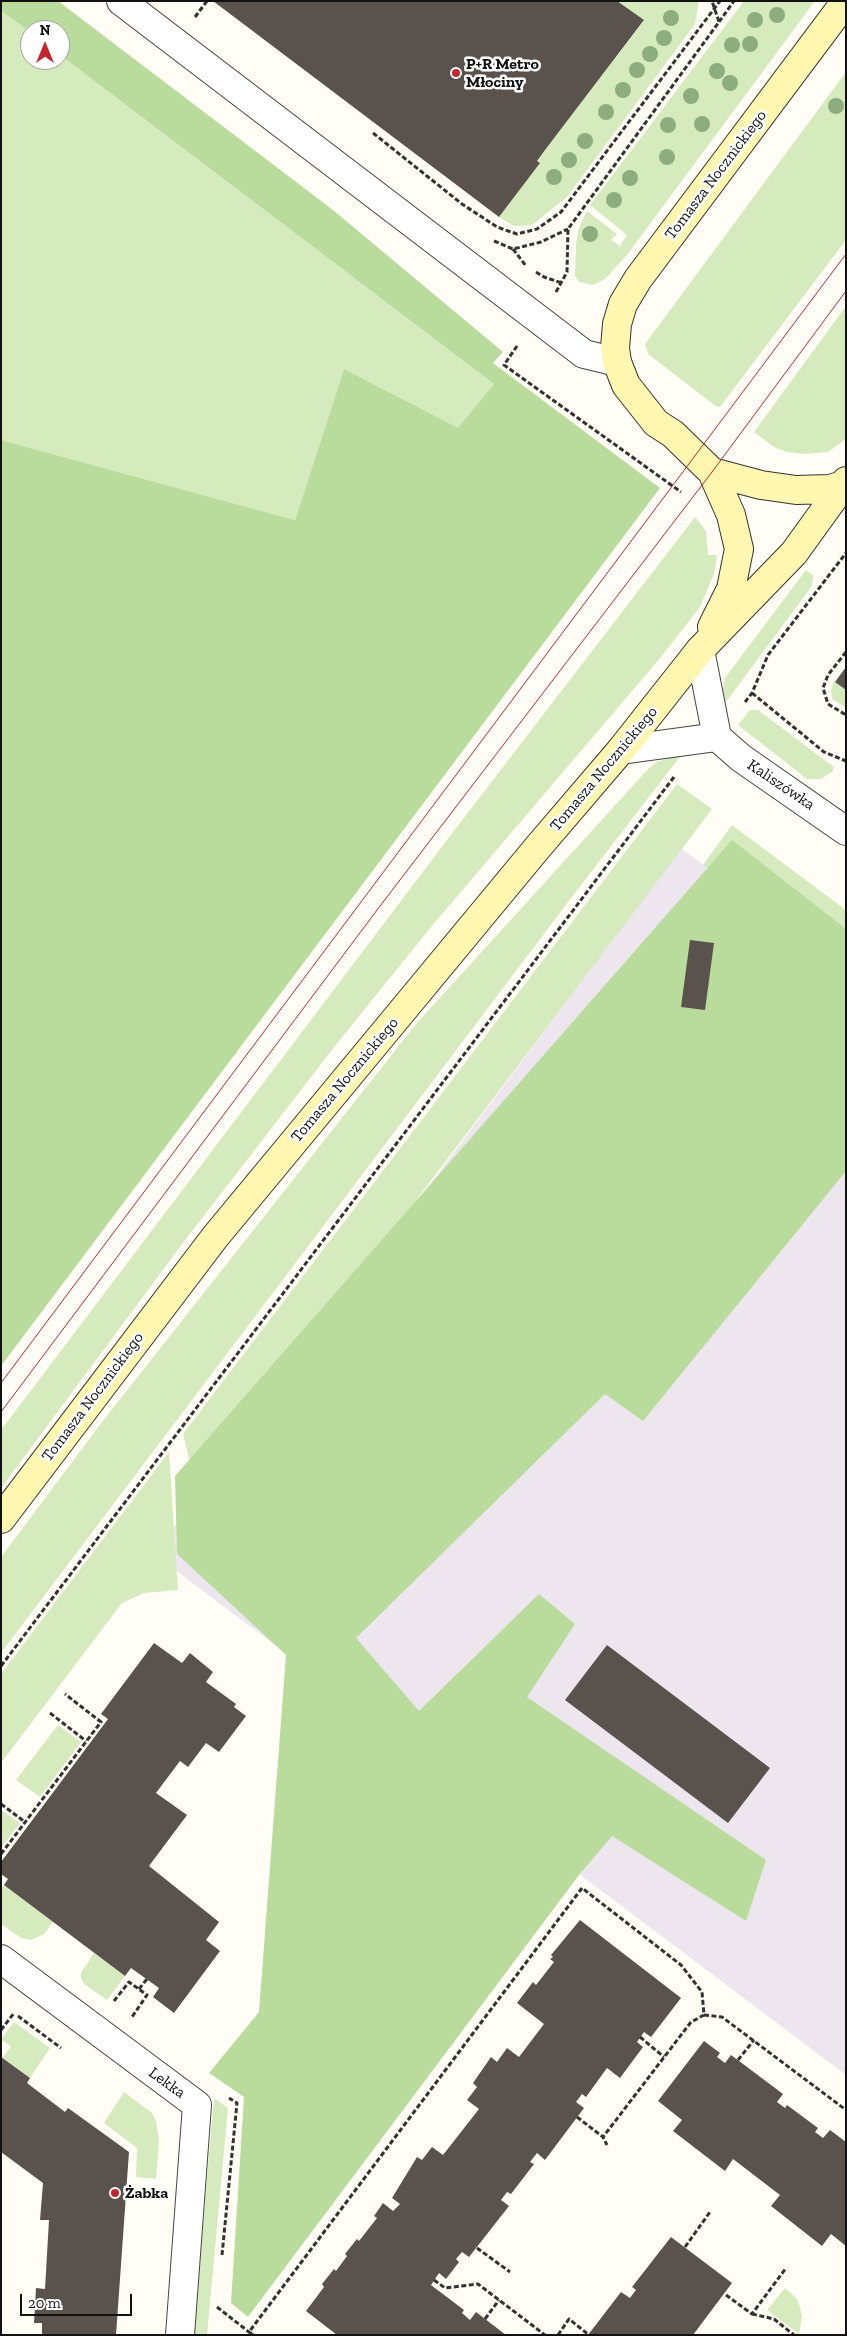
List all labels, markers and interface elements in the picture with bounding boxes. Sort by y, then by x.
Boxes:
north arrow [20,20,70,70]
text: N [40,22,50,39]
place label: P+R Metro Młociny [466,54,539,92]
marker: P+R Metro Młociny [450,67,462,79]
street label: Tomasza Nocznickiego [661,106,771,244]
street label: Tomasza Nocznickiego [546,703,662,835]
street label: Kaliszówka [744,755,818,815]
street label: Tomasza Nocznickiego [287,1014,403,1146]
street label: Tomasza Nocznickiego [38,1328,148,1466]
street label: Lekka [145,2063,189,2103]
place label: Żabka [125,2183,168,2203]
marker: Żabka [109,2187,121,2199]
scale bar [22,2284,135,2316]
text: 20 m [28,2294,61,2312]

